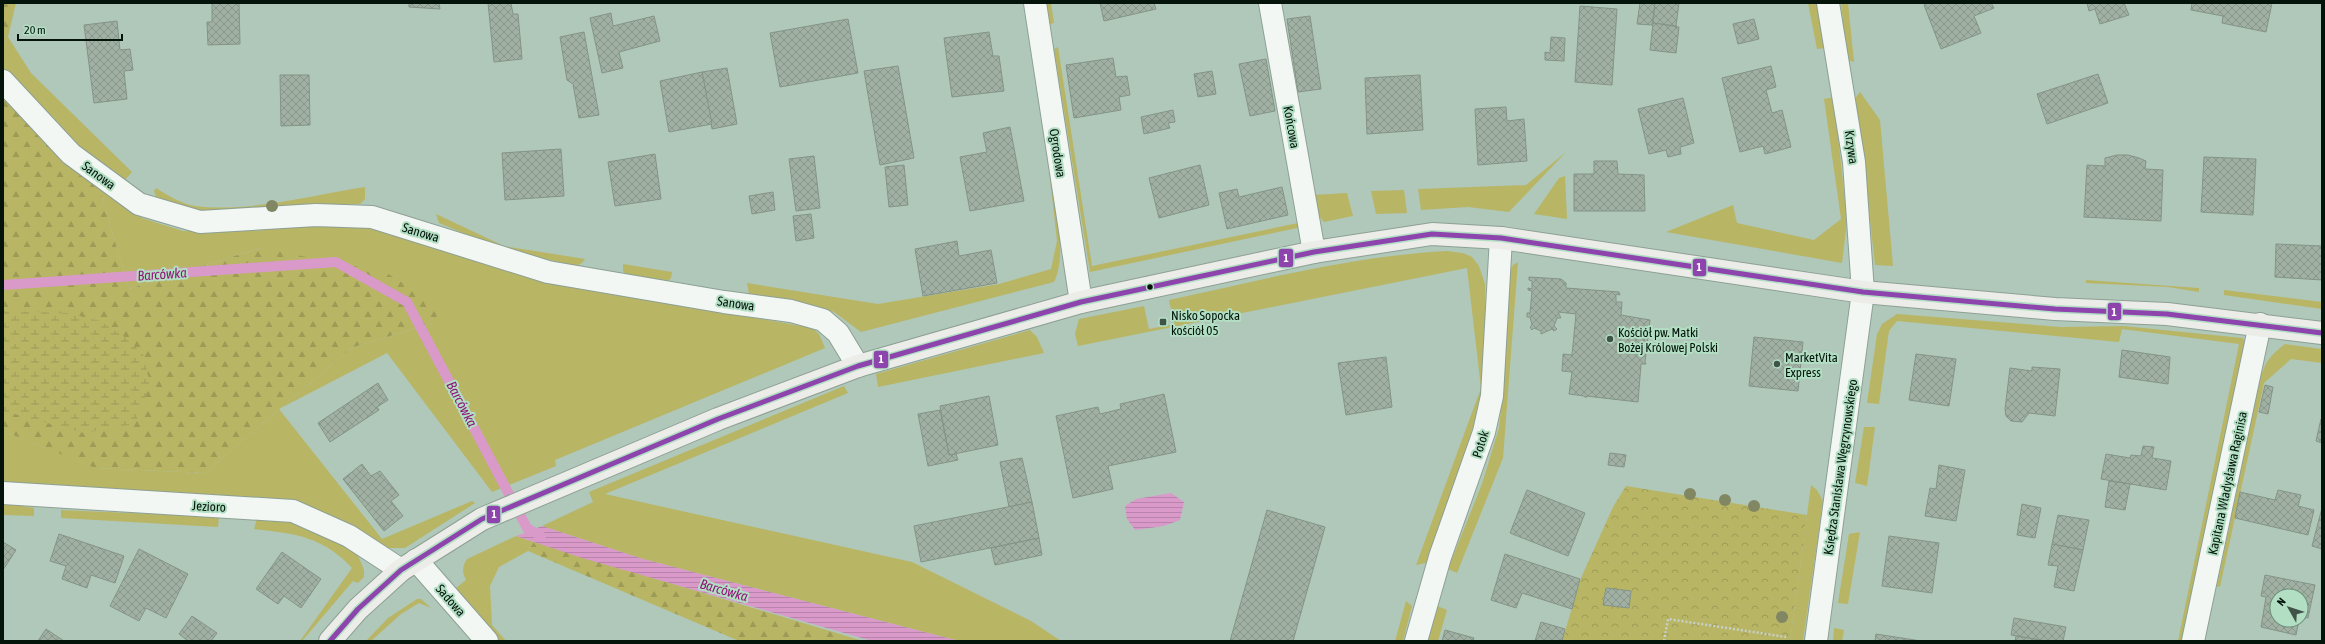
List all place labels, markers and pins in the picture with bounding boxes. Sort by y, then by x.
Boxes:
unlabelled marker [1145,282,1155,292]
place label: Nisko Sopocka kościół 05 [1171,308,1240,338]
marker: Nisko Sopocka kościół 05 [1158,317,1168,327]
place label: Kościół pw. Matki Bożej Królowej Polski [1618,325,1718,355]
marker: Kościół pw. Matki Bożej Królowej Polski [1605,334,1615,344]
place label: MarketVita Express [1785,350,1838,380]
marker: MarketVita Express [1772,359,1782,369]

